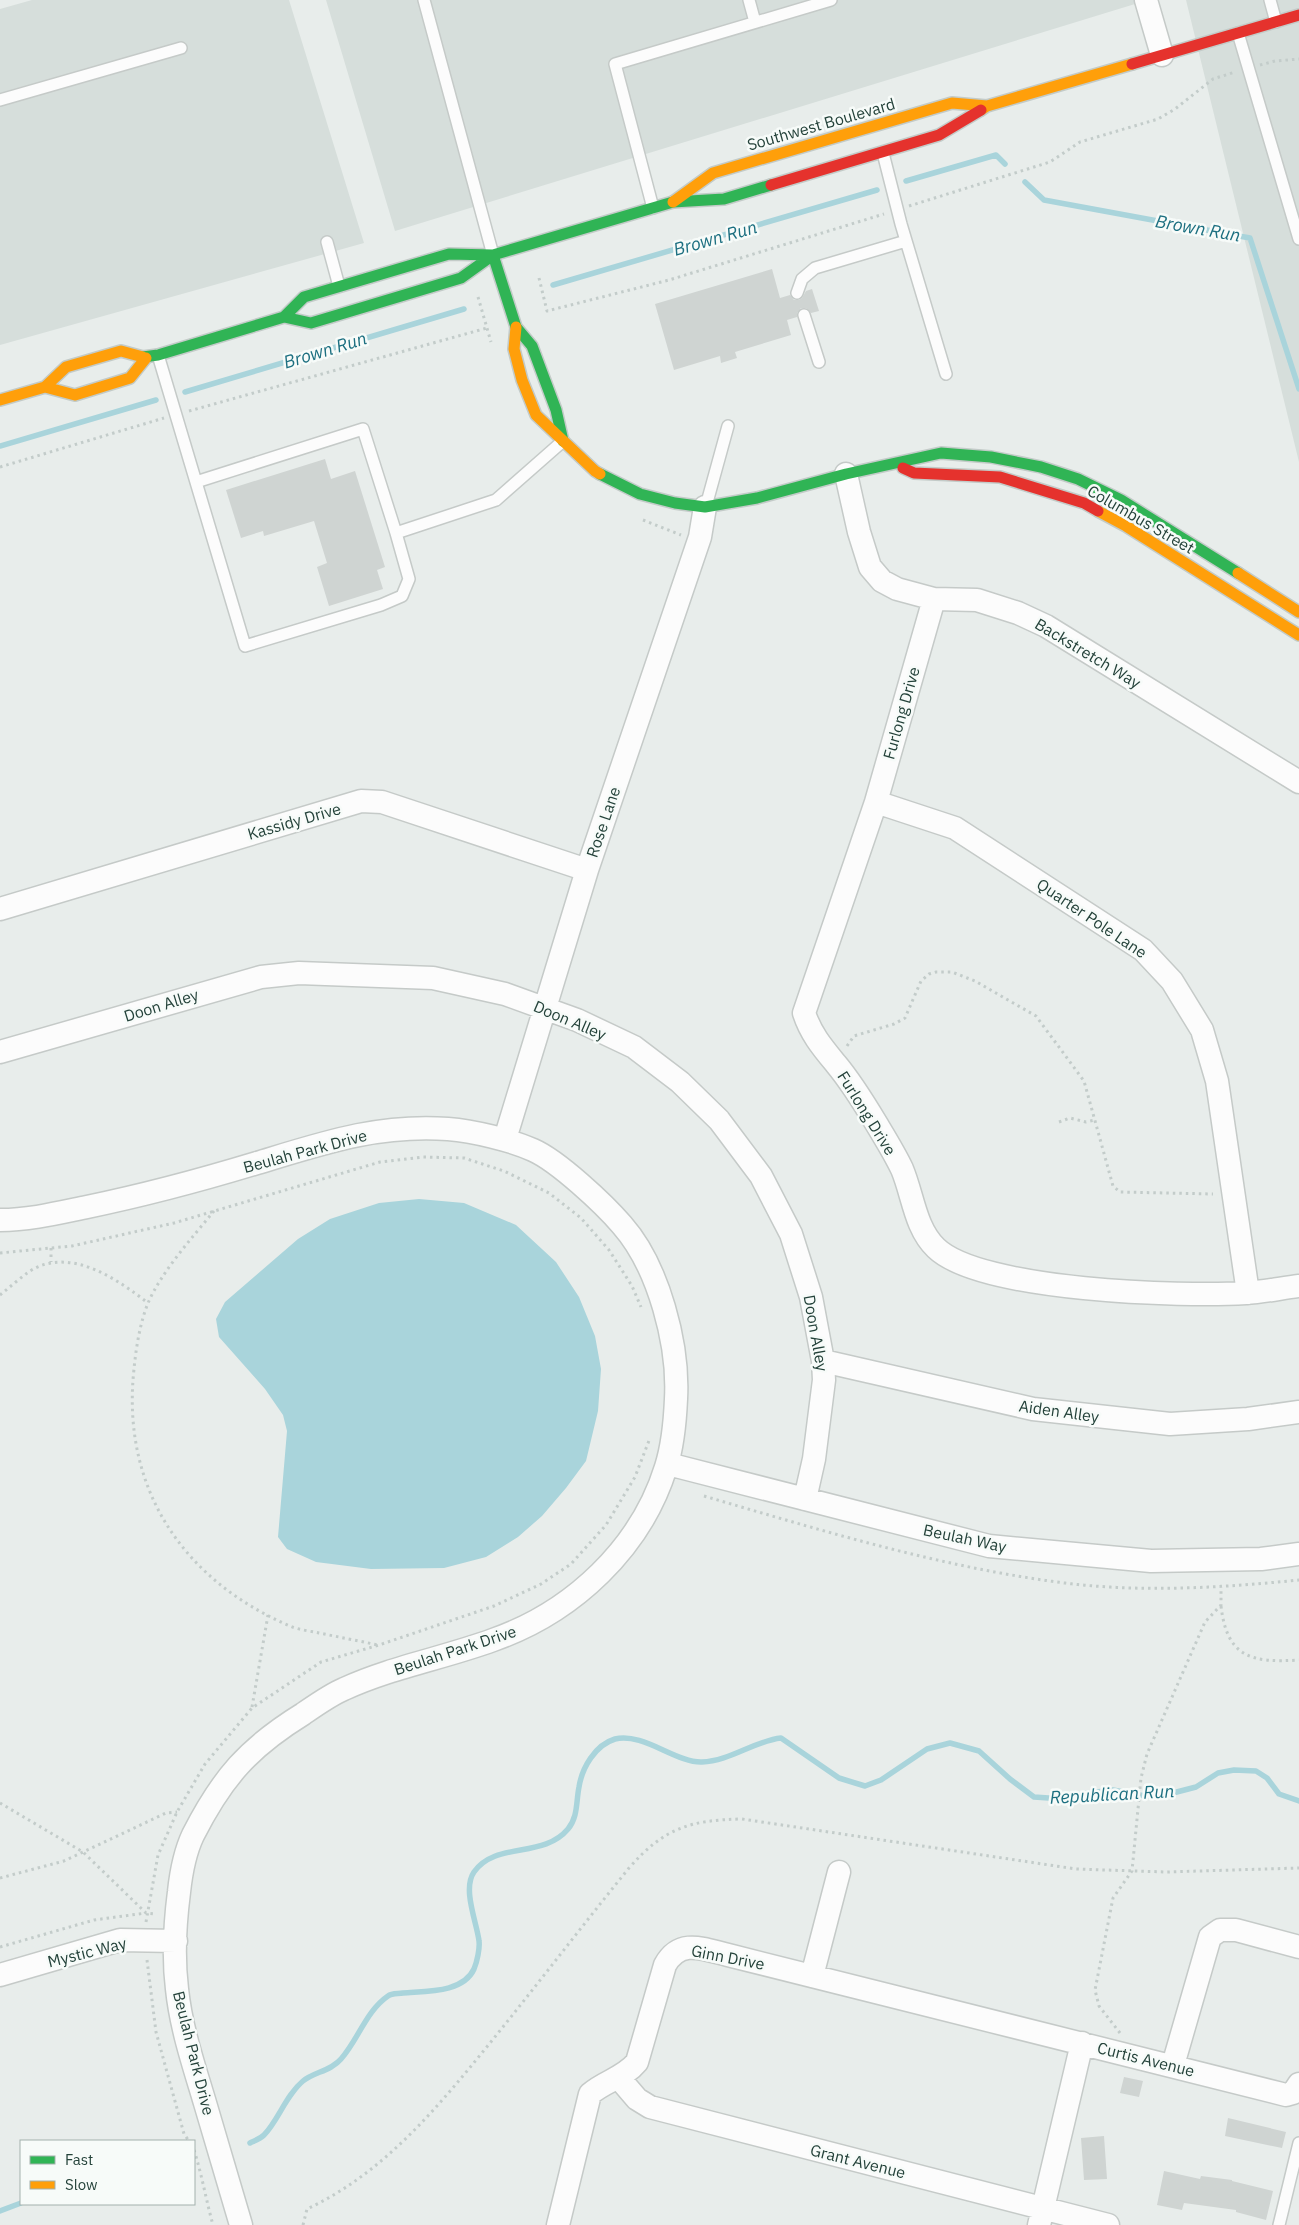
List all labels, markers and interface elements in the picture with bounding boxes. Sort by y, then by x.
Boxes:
street label: Southwest Boulevard [745,93,897,155]
water label: Brown Run [1154,209,1242,247]
water label: Brown Run [670,215,760,261]
water label: Brown Run [280,326,370,374]
street label: Columbus Street [1084,480,1198,558]
street label: Backstretch Way [1031,613,1145,693]
street label: Furlong Drive [878,664,924,762]
street label: Rose Lane [582,784,625,860]
street label: Kassidy Drive [245,798,343,844]
street label: Quarter Pole Lane [1033,874,1151,962]
street label: Doon Alley [121,984,201,1026]
street label: Doon Alley [531,996,609,1044]
street label: Furlong Drive [833,1067,901,1159]
street label: Beulah Park Drive [241,1125,369,1177]
street label: Doon Alley [799,1293,833,1373]
street label: Aiden Alley [1018,1395,1100,1427]
street label: Beulah Way [922,1519,1008,1557]
street label: Beulah Park Drive [391,1621,519,1679]
water label: Republican Run [1049,1779,1175,1809]
street label: Mystic Way [45,1933,129,1971]
street label: Ginn Drive [690,1940,767,1974]
street label: Beulah Park Drive [169,1989,219,2117]
street label: Curtis Avenue [1095,2037,1197,2081]
legend [20,2140,195,2205]
street label: Grant Avenue [808,2140,908,2183]
text: Fast [65,2150,93,2169]
text: Slow [65,2175,98,2194]

